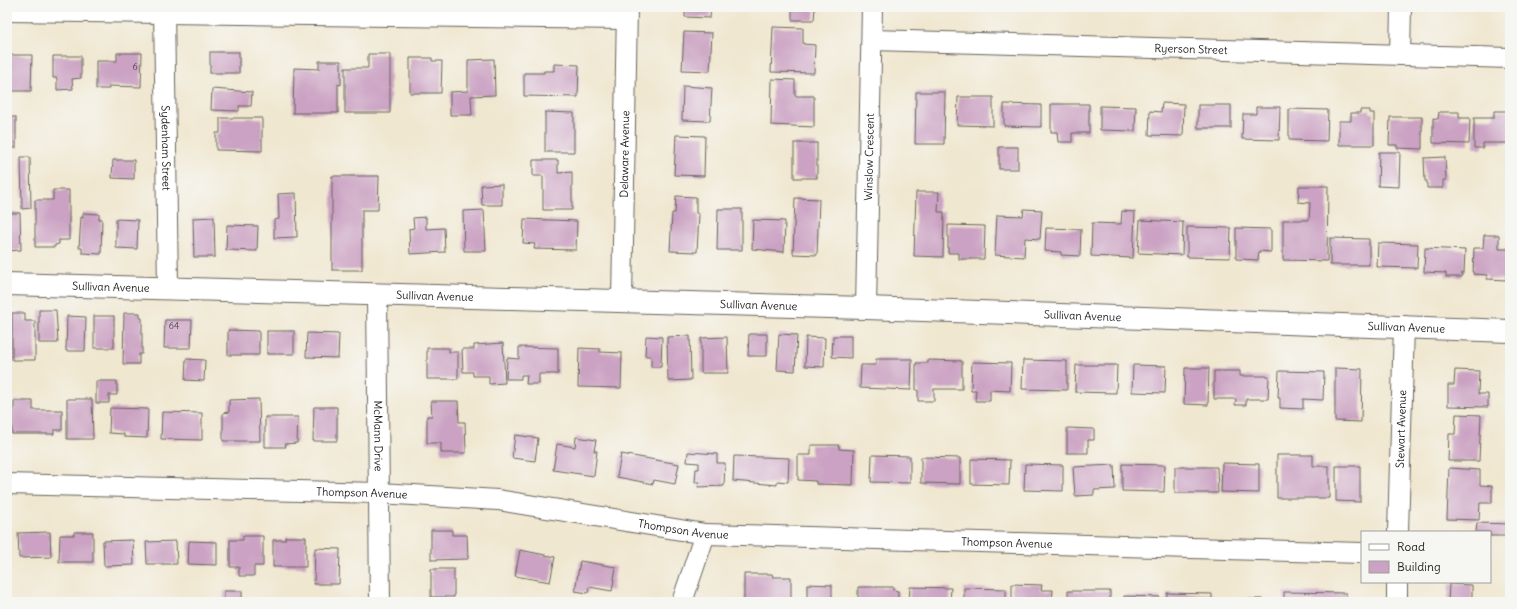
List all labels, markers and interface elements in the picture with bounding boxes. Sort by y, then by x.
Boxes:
street label: Ryerson Street [1154,41,1228,57]
house number: 6 [132,61,138,72]
street label: Sydenham Street [158,105,174,191]
street label: Delaware Avenue [617,110,632,198]
street label: Winslow Crescent [861,113,877,201]
street label: Sullivan Avenue [72,279,150,295]
street label: Sullivan Avenue [396,288,474,304]
street label: Sullivan Avenue [720,297,798,313]
street label: Sullivan Avenue [1044,307,1122,324]
street label: Sullivan Avenue [1367,319,1445,336]
house number: 64 [169,320,179,331]
street label: Stewart Avenue [1393,390,1409,468]
street label: McMann Drive [371,400,386,472]
street label: Thompson Avenue [316,484,408,502]
street label: Thompson Avenue [637,516,729,542]
legend [1361,531,1491,583]
street label: Thompson Avenue [961,534,1053,551]
text: Road [1397,539,1425,554]
text: Building [1397,559,1441,574]

